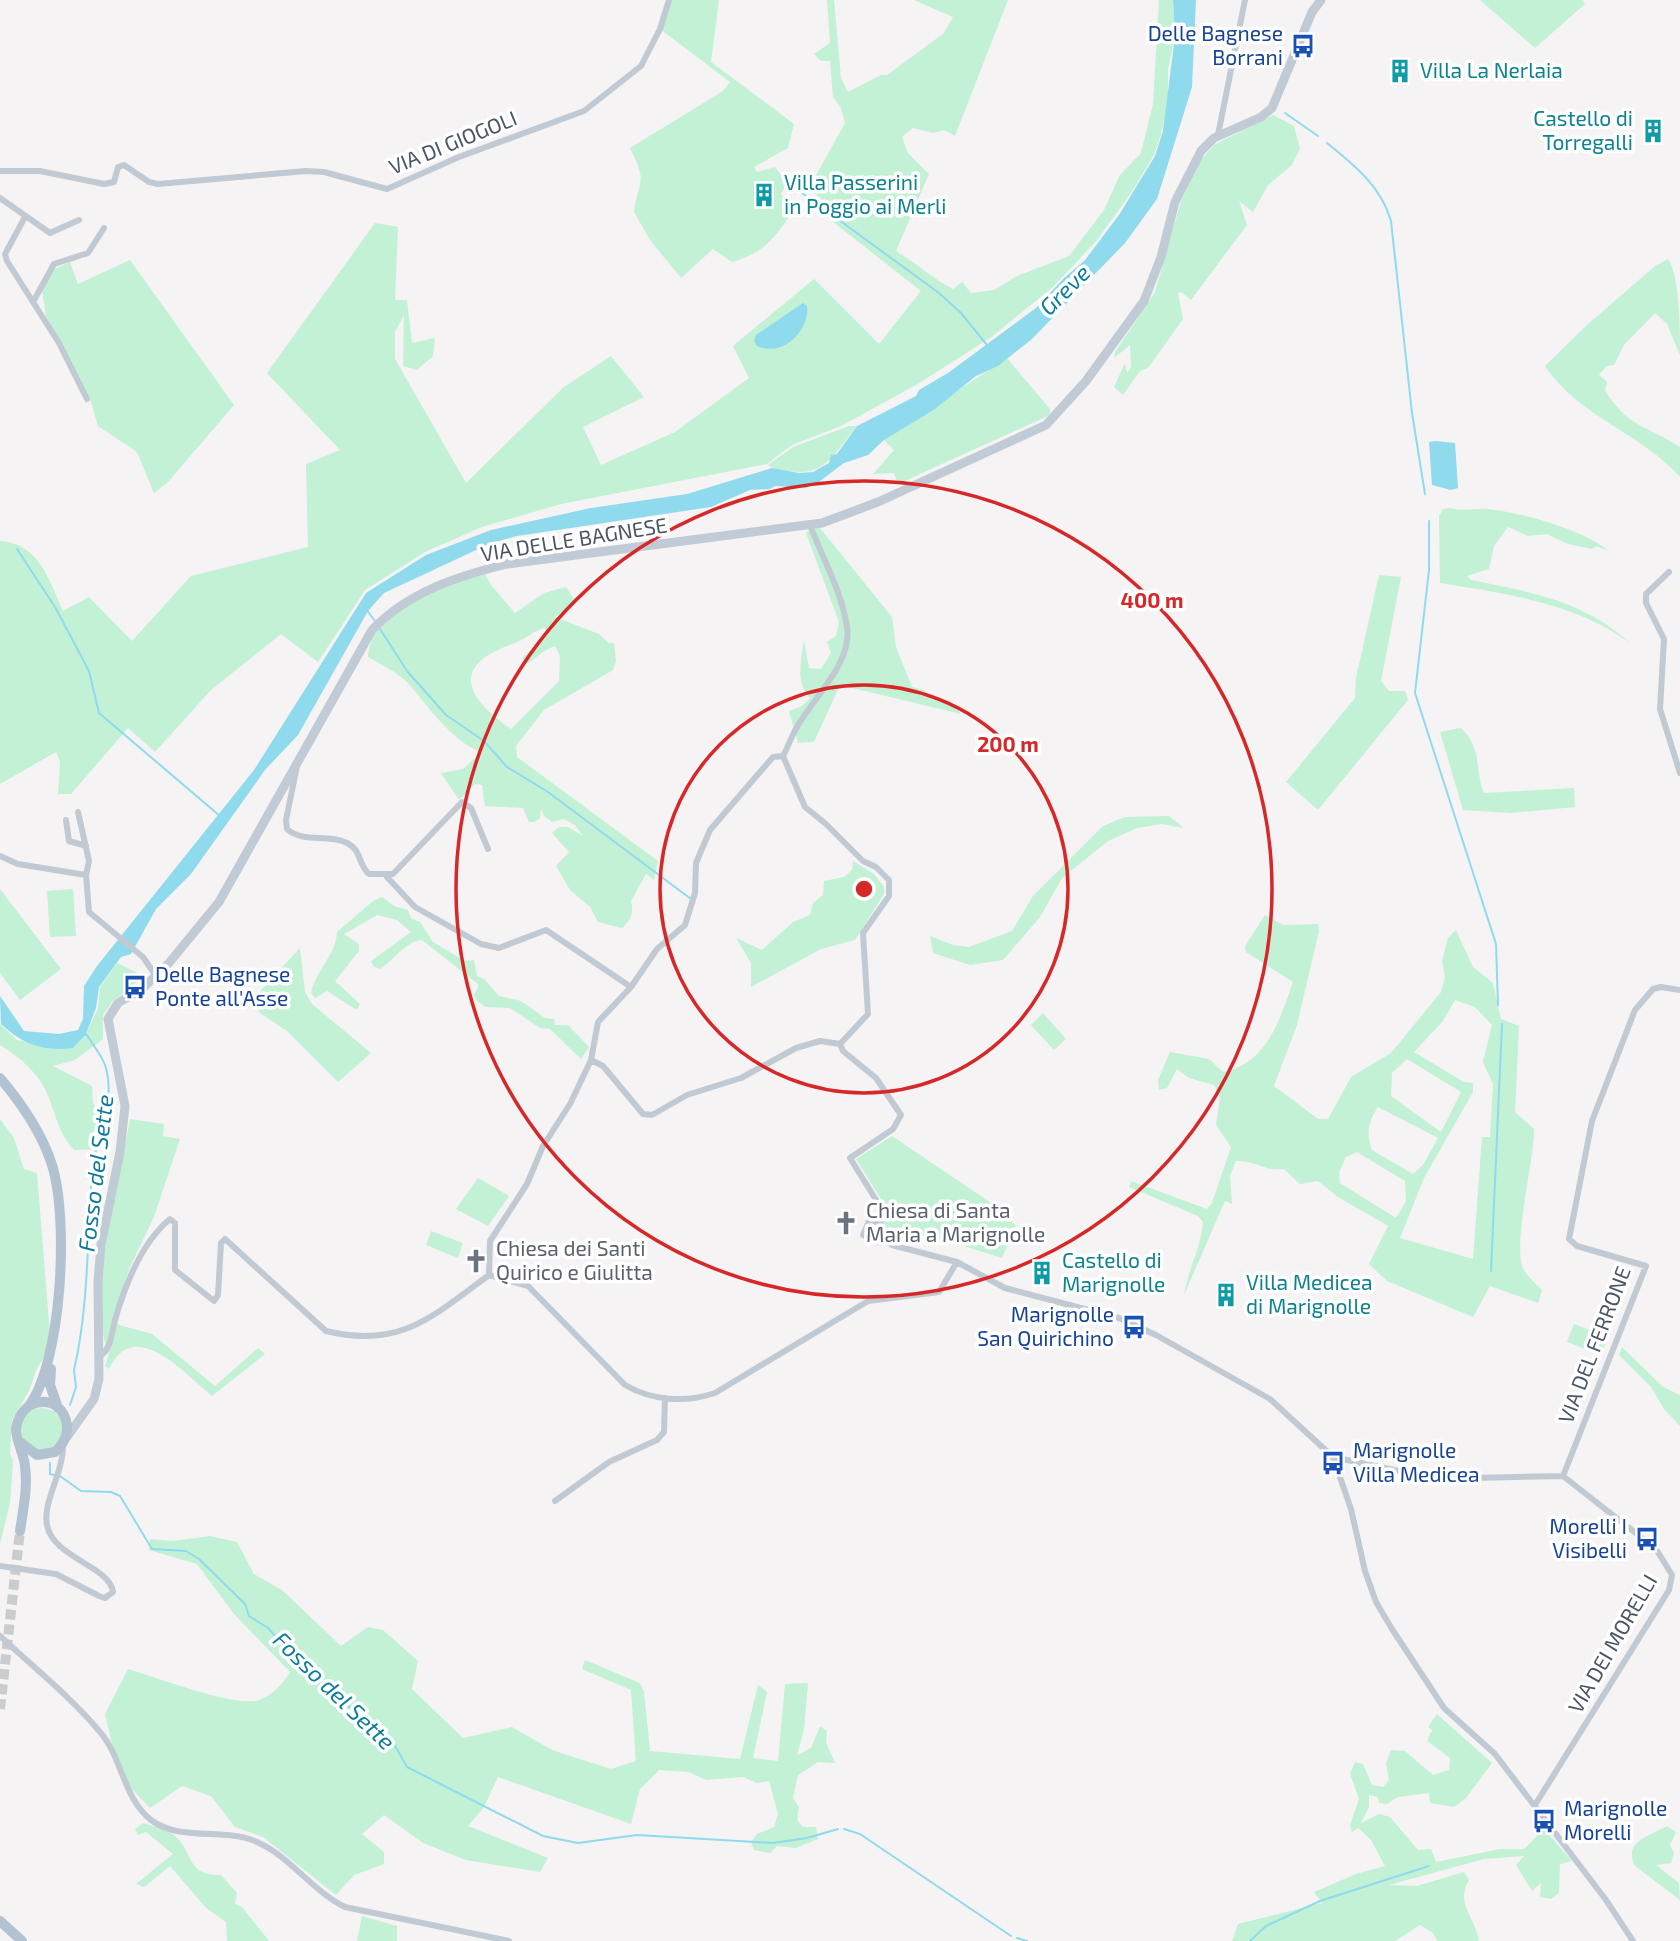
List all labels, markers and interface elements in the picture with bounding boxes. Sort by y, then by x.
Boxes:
place label: Delle Bagnese Borrani [1148,20,1283,69]
bus stop icon: Delle Bagnese Borrani [1289,32,1317,60]
building icon: Villa La Nerlaia [1386,57,1414,85]
place label: Villa La Nerlaia [1420,57,1563,82]
street label: VIA DI GIOGOLI [385,105,520,179]
place label: Castello di Torregalli [1533,105,1633,154]
building icon: Castello di Torregalli [1639,117,1667,145]
place label: Villa Passerini in Poggio ai Merli [784,169,947,218]
building icon: Villa Passerini in Poggio ai Merli [750,181,778,209]
water label: Greve [1033,258,1095,320]
street label: VIA DELLE BAGNESE [479,511,669,566]
text: 400 m [1121,587,1183,612]
text: 200 m [977,731,1039,756]
centre of rings [852,877,876,901]
place label: Delle Bagnese Ponte all'Asse [155,961,290,1010]
bus stop icon: Delle Bagnese Ponte all'Asse [121,973,149,1001]
water label: Fosso del Sette [71,1093,119,1253]
place label: Chiesa di Santa Maria a Marignolle [866,1197,1045,1246]
church icon: Chiesa di Santa Maria a Marignolle [832,1209,860,1237]
place label: Chiesa dei Santi Quirico e Giulitta [496,1235,653,1285]
church icon: Chiesa dei Santi Quirico e Giulitta [462,1247,490,1275]
place label: Castello di Marignolle [1062,1247,1165,1296]
building icon: Castello di Marignolle [1028,1259,1056,1287]
street label: VIA DEL FERRONE [1552,1263,1635,1426]
place label: Villa Medicea di Marignolle [1246,1269,1373,1318]
building icon: Villa Medicea di Marignolle [1212,1281,1240,1309]
place label: Marignolle San Quirichino [977,1301,1114,1351]
bus stop icon: Marignolle San Quirichino [1120,1313,1148,1341]
place label: Marignolle Villa Medicea [1353,1437,1480,1486]
bus stop icon: Marignolle Villa Medicea [1319,1449,1347,1477]
place label: Morelli I Visibelli [1549,1513,1627,1562]
bus stop icon: Morelli I Visibelli [1633,1525,1661,1553]
street label: VIA DEI MORELLI [1562,1570,1661,1717]
water label: Fosso del Sette [268,1625,401,1755]
place label: Marignolle Morelli [1564,1795,1667,1844]
bus stop icon: Marignolle Morelli [1530,1807,1558,1835]

